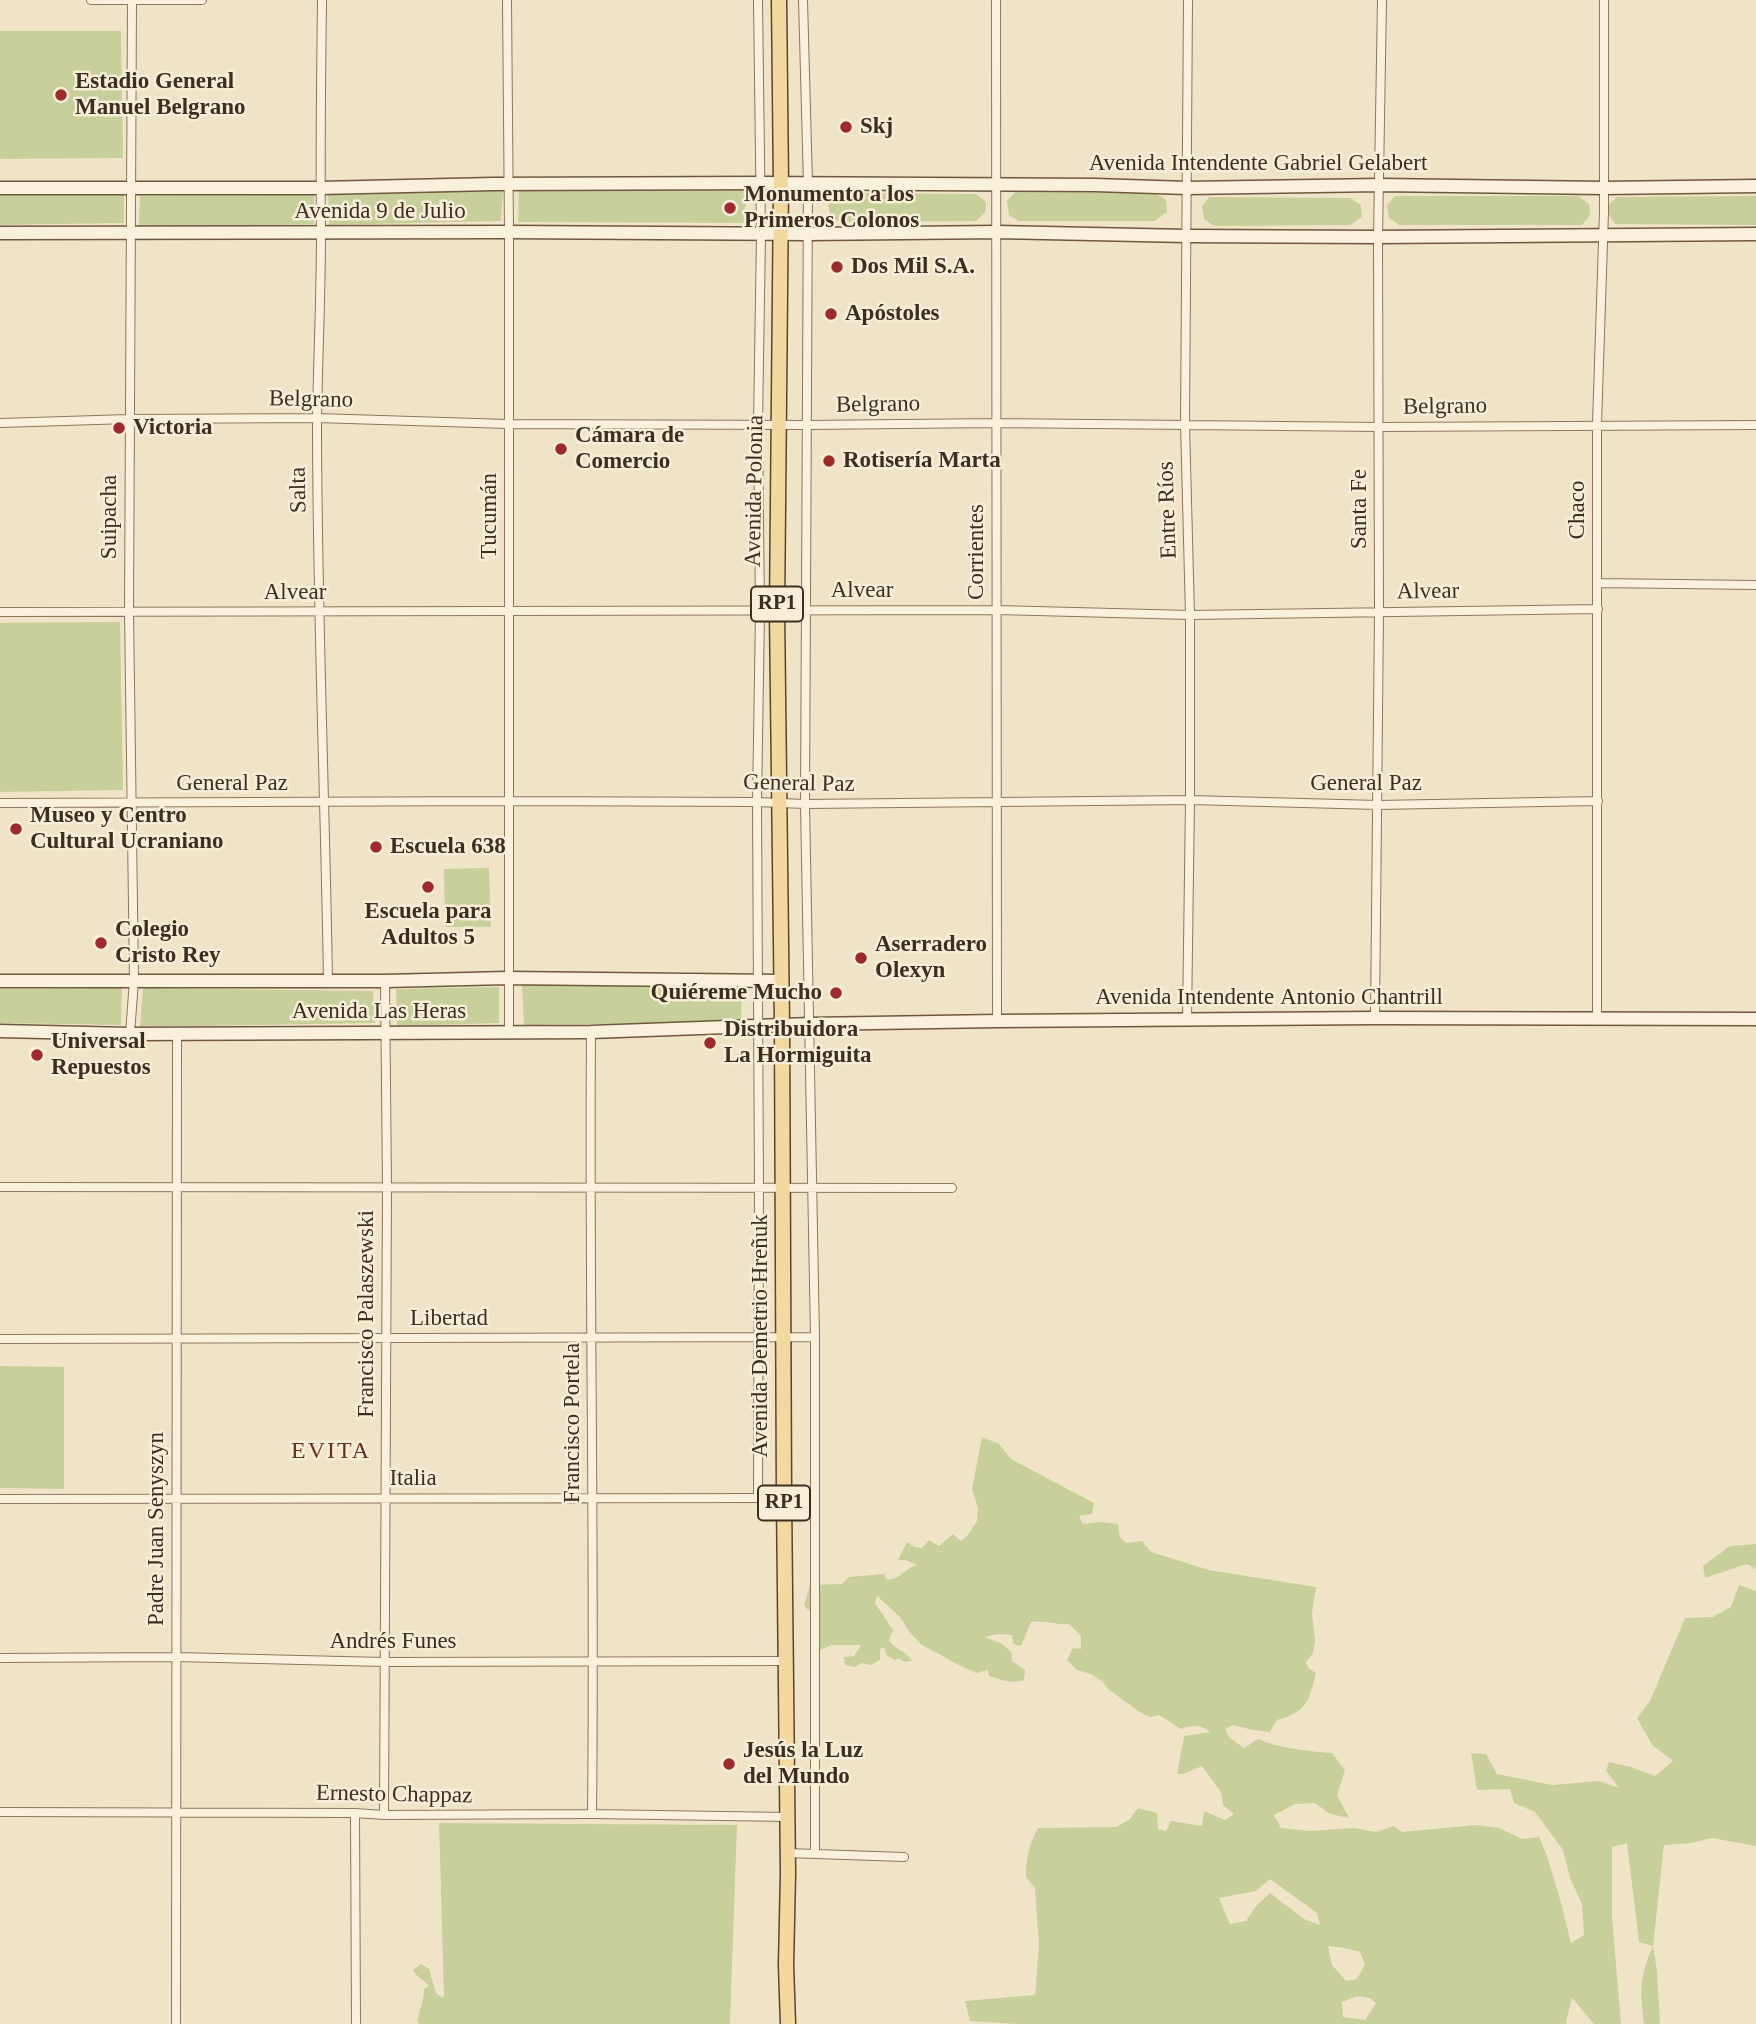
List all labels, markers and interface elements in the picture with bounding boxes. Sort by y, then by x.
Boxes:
place label: Estadio General Manuel Belgrano [75,68,246,122]
marker: Estadio General Manuel Belgrano [53,87,69,103]
place label: Skj [860,113,893,141]
marker: Skj [838,119,854,135]
street label: Avenida Intendente Gabriel Gelabert [1089,150,1427,178]
place label: Monumento a los Primeros Colonos [744,181,919,235]
street label: Avenida 9 de Julio [294,198,466,226]
marker: Monumento a los Primeros Colonos [722,200,738,216]
place label: Dos Mil S.A. [851,253,975,281]
marker: Dos Mil S.A. [829,259,845,275]
place label: Apóstoles [845,300,940,328]
marker: Apóstoles [823,306,839,322]
street label: Belgrano [269,385,353,415]
street label: Belgrano [836,390,920,420]
street label: Belgrano [1403,392,1487,422]
place label: Victoria [133,414,213,442]
street label: Avenida Polonia [740,415,770,567]
marker: Victoria [111,420,127,436]
place label: Cámara de Comercio [575,422,684,476]
marker: Cámara de Comercio [553,441,569,457]
place label: Rotisería Marta [843,447,1001,475]
marker: Rotisería Marta [821,453,837,469]
street label: Entre Ríos [1153,461,1183,559]
street label: Salta [285,467,313,513]
street label: Santa Fe [1346,469,1374,549]
street label: Tucumán [476,473,504,559]
street label: Suipacha [96,475,124,559]
street label: Chaco [1564,481,1592,539]
street label: Corrientes [963,504,991,600]
street label: Alvear [831,577,893,605]
street label: Alvear [1396,578,1460,606]
street label: Alvear [264,579,326,607]
road number: RP1 [751,586,803,622]
street label: General Paz [743,769,855,799]
street label: General Paz [176,770,288,798]
street label: General Paz [1310,770,1422,798]
place label: Museo y Centro Cultural Ucraniano [30,802,224,856]
marker: Museo y Centro Cultural Ucraniano [8,821,24,837]
place label: Escuela 638 [390,833,506,861]
marker: Escuela 638 [368,839,384,855]
marker: Escuela para Adultos 5 [420,879,436,895]
place label: Escuela para Adultos 5 [364,898,492,952]
place label: Colegio Cristo Rey [115,916,220,970]
place label: Aserradero Olexyn [875,931,987,985]
marker: Colegio Cristo Rey [93,935,109,951]
marker: Aserradero Olexyn [853,950,869,966]
place label: Quiéreme Mucho [651,979,822,1007]
street label: Avenida Intendente Antonio Chantrill [1095,984,1443,1012]
marker: Quiéreme Mucho [828,985,844,1001]
street label: Avenida Las Heras [292,998,466,1026]
place label: Distribuidora La Hormiguita [724,1016,872,1070]
place label: Universal Repuestos [51,1028,151,1082]
marker: Distribuidora La Hormiguita [702,1035,718,1051]
marker: Universal Repuestos [29,1047,45,1063]
street label: Francisco Palaszewski [353,1210,381,1418]
street label: Avenida Demetrio Hreñuk [747,1214,775,1458]
street label: Libertad [410,1305,488,1333]
street label: Francisco Portela [559,1343,587,1503]
street label: Padre Juan Senyszyn [143,1432,171,1626]
district label: EVITA [292,1438,370,1466]
street label: Italia [389,1465,437,1493]
road number: RP1 [758,1486,810,1520]
street label: Andrés Funes [329,1628,457,1656]
place label: Jesús la Luz del Mundo [743,1737,863,1791]
marker: Jesús la Luz del Mundo [721,1756,737,1772]
street label: Ernesto Chappaz [316,1780,472,1810]

